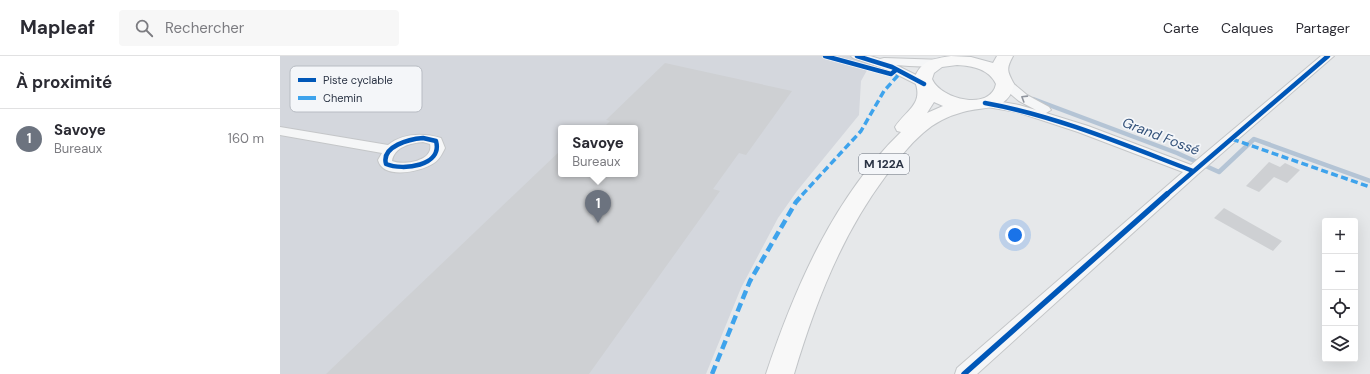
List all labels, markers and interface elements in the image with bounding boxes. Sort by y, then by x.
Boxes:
search box [119,10,399,46]
text: Mapleaf [20,15,95,40]
icon: search [133,17,155,39]
text: Rechercher [165,18,244,38]
text: Carte [1163,19,1199,37]
text: Calques [1221,19,1274,37]
text: Partager [1296,19,1350,37]
legend [290,66,422,112]
text: À proximité [16,71,112,93]
text: Piste cyclable [323,73,393,87]
text: Chemin [323,91,362,105]
one-way arrow [1021,95,1028,103]
water label: Grand Fossé [1120,113,1202,159]
text: Savoye [54,120,106,140]
popup [558,125,638,177]
text: 1 [27,130,31,147]
text: 160 m [228,130,264,147]
text: Savoye [572,133,624,153]
text: Bureaux [54,140,102,157]
text: Bureaux [572,153,620,170]
road number: M 122A [859,154,909,174]
pin: 1 [585,190,611,223]
map controls [1322,218,1358,362]
button: + [1322,218,1358,254]
your location [1005,225,1025,245]
button: − [1322,254,1358,290]
button: locate [1322,290,1358,326]
button: layers [1322,326,1358,362]

